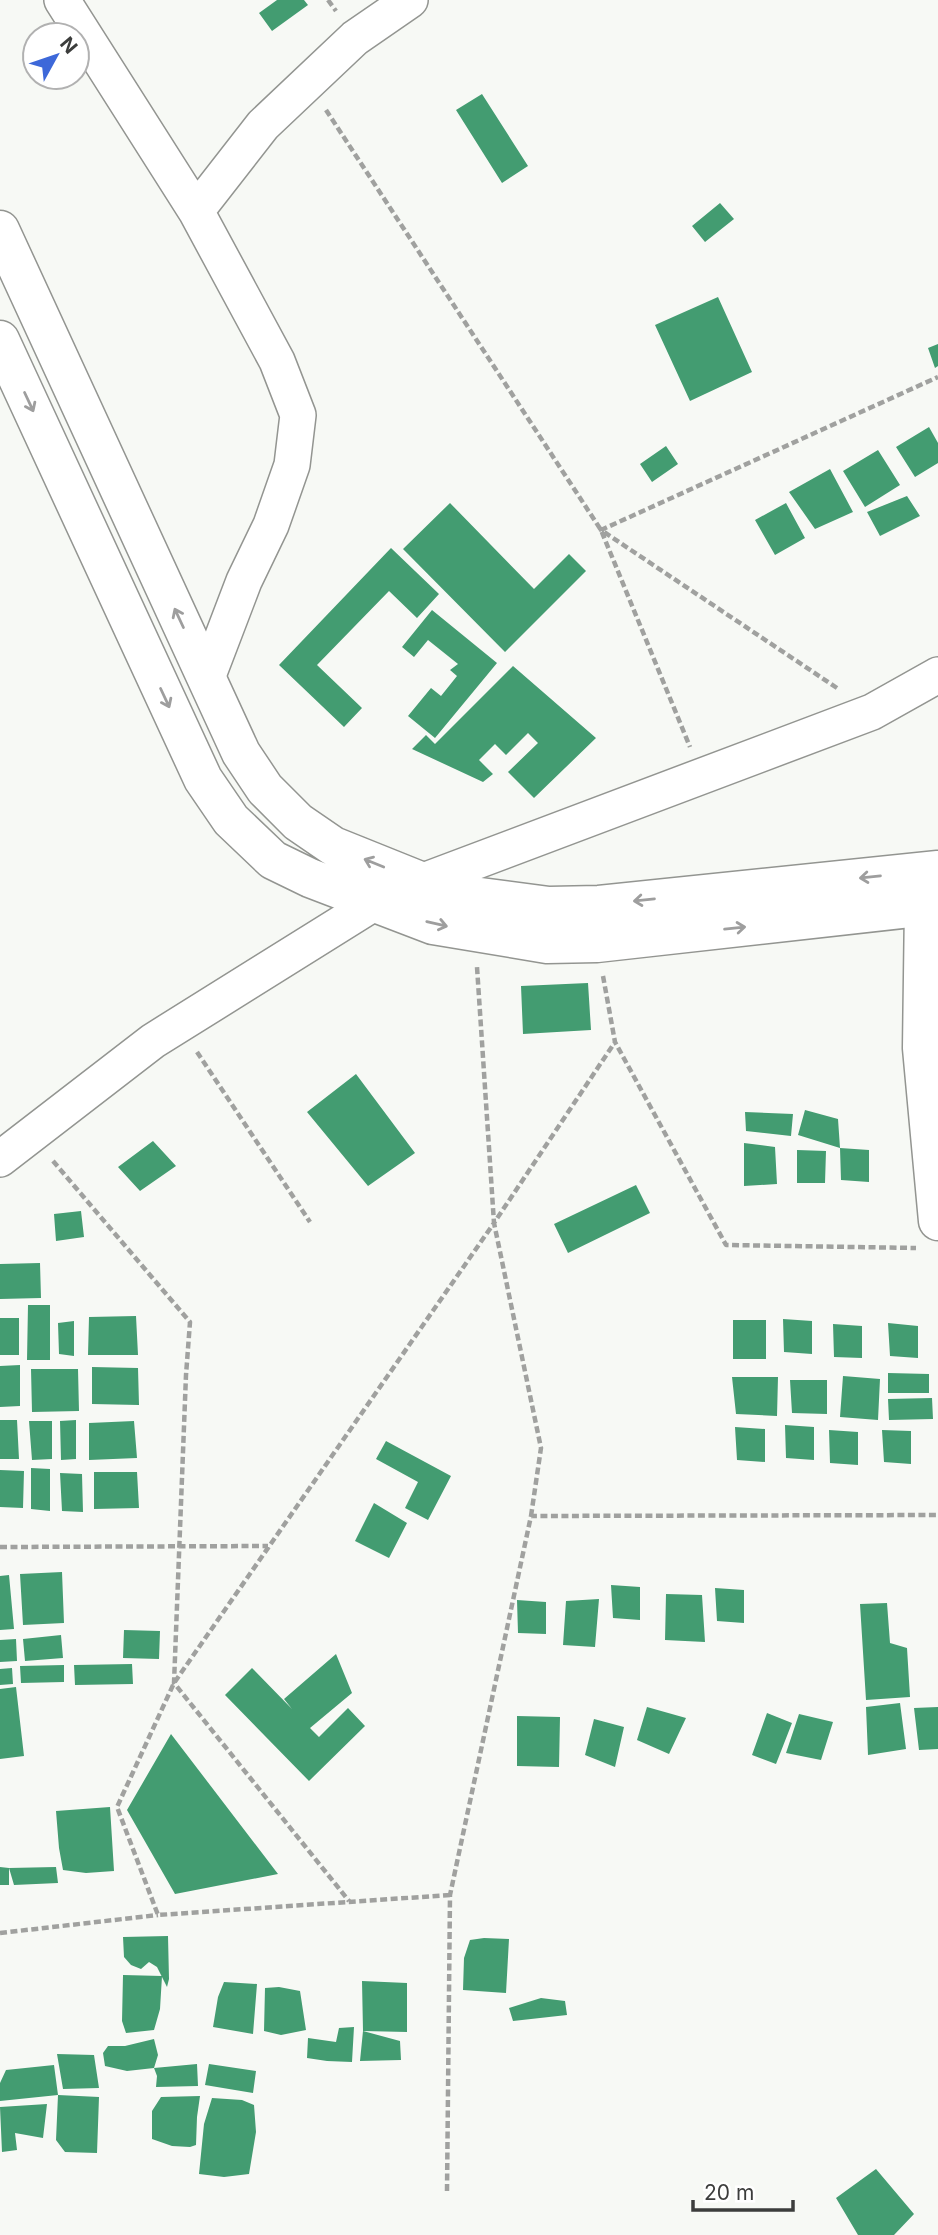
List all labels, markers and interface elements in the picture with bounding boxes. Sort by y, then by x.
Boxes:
north arrow [21,21,91,91]
text: N [55,32,82,58]
one-way arrow [22,391,36,412]
one-way arrow [172,608,185,629]
one-way arrow [159,686,172,708]
one-way arrow [364,855,386,868]
one-way arrow [859,870,882,883]
one-way arrow [633,894,656,907]
one-way arrow [425,918,448,932]
one-way arrow [724,921,746,934]
scale bar [693,2168,793,2212]
text: 20 m [704,2180,754,2205]

